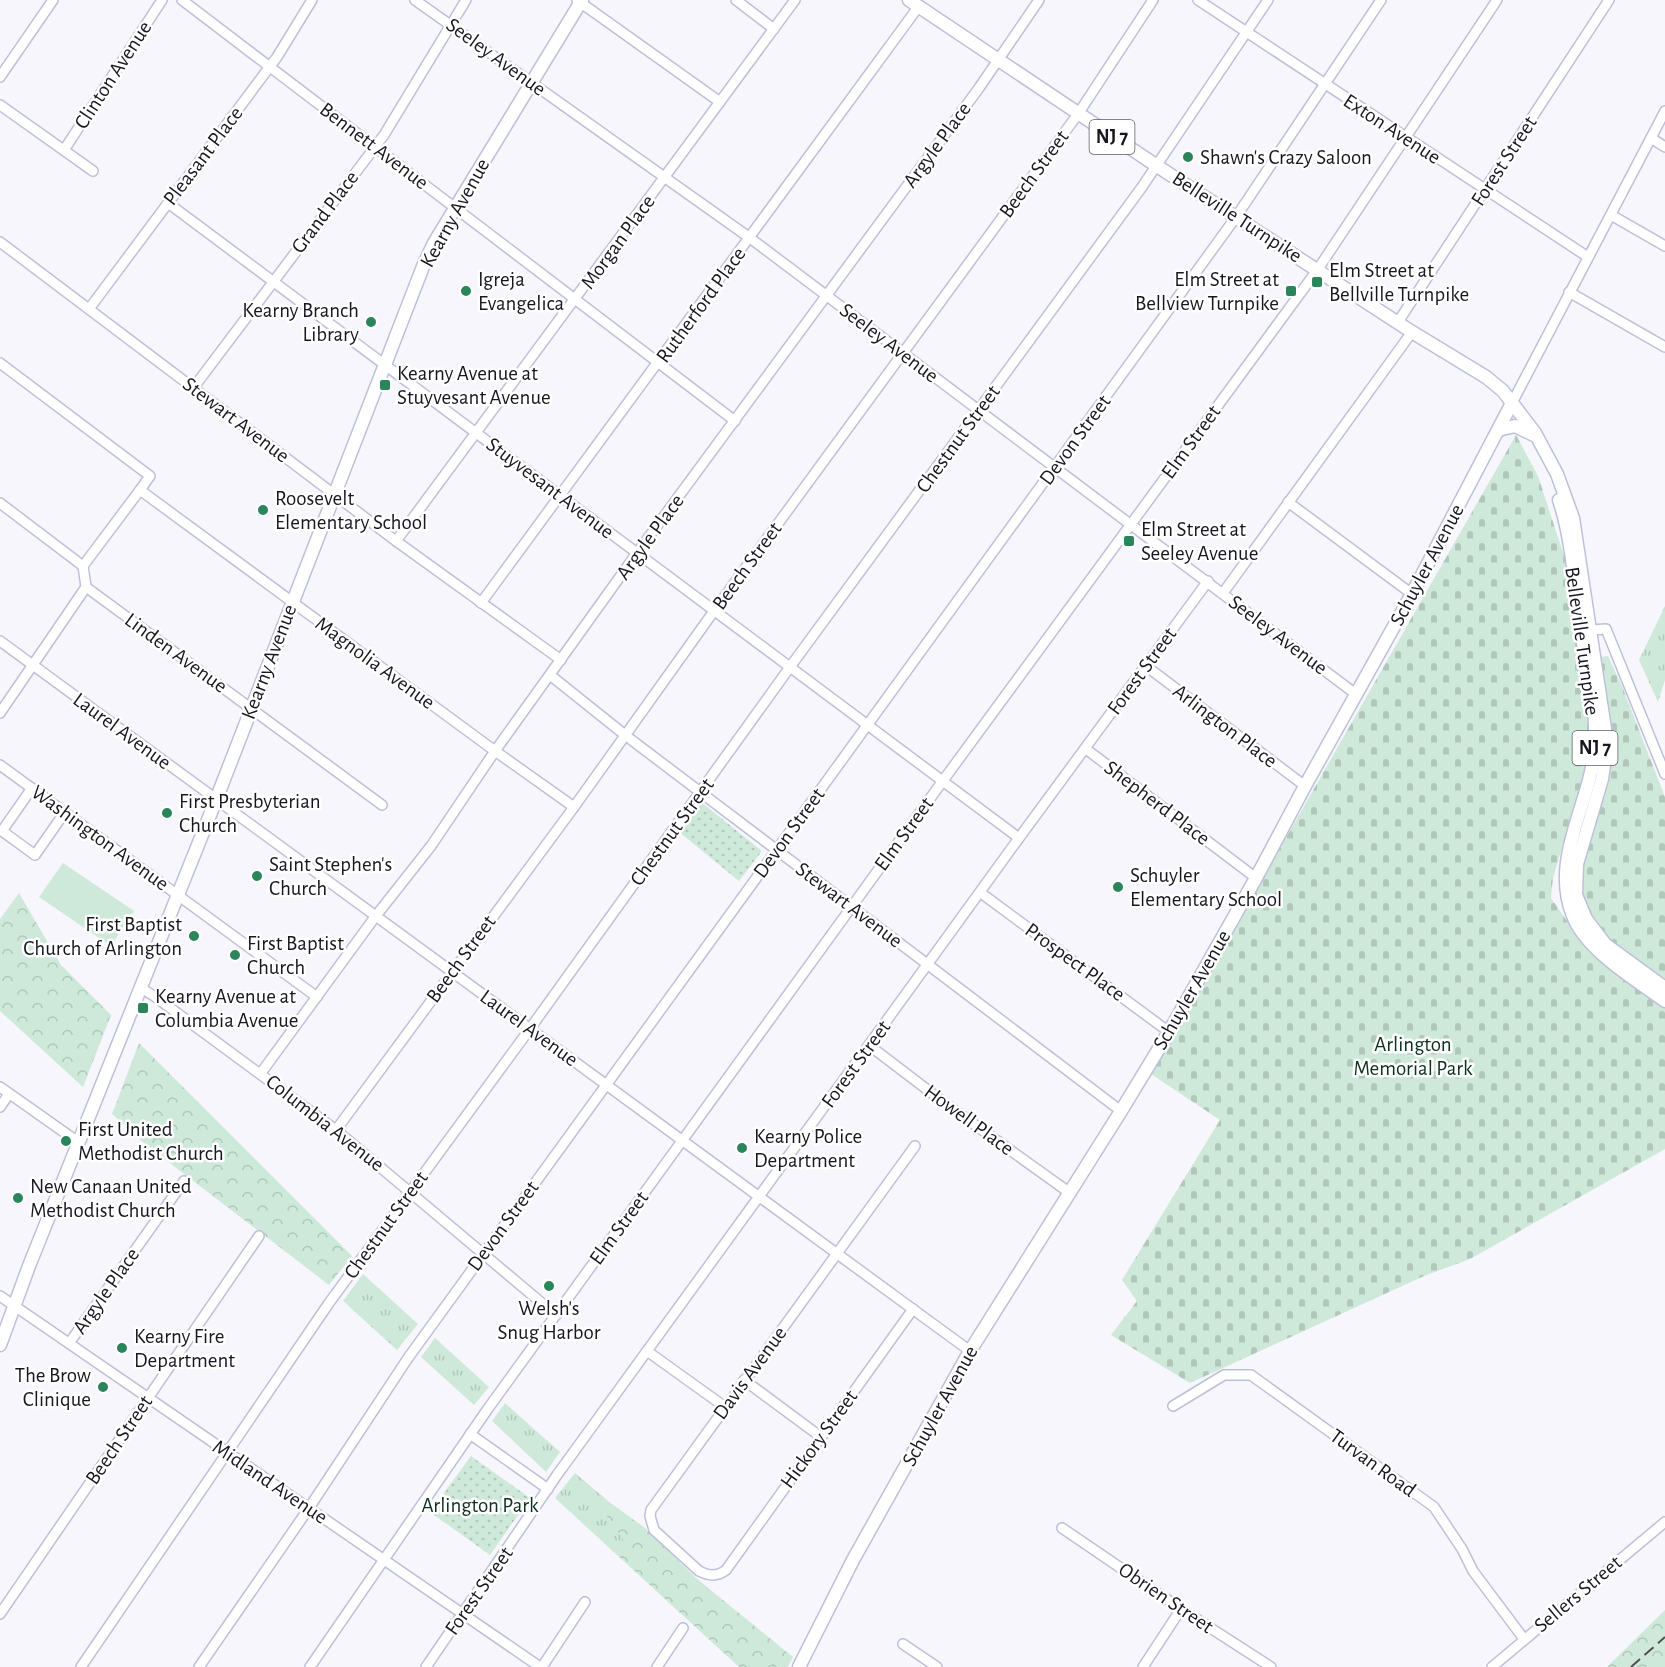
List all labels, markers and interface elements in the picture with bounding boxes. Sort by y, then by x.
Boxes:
street label: Seeley Avenue [442,14,550,100]
street label: Clinton Avenue [70,17,156,133]
street label: Exton Avenue [1340,90,1444,168]
street label: Argyle Place [899,98,975,192]
street label: Bennett Avenue [316,99,432,193]
street label: Pleasant Place [159,103,247,209]
street label: Forest Street [1467,112,1541,210]
road number: NJ 7 [1090,120,1134,154]
street label: Beech Street [995,126,1073,222]
place label: Shawn's Crazy Saloon [1200,147,1372,168]
marker: Shawn's Crazy Saloon [1181,150,1195,164]
street label: Kearny Avenue [416,155,494,271]
street label: Grand Place [287,167,363,257]
street label: Belleville Turnpike [1168,167,1306,267]
street label: Morgan Place [577,191,659,293]
street label: Rutherford Place [652,243,750,367]
place label: Elm Street at Bellville Turnpike [1329,260,1469,305]
place label: Igreja Evangelica [478,269,564,314]
place label: Elm Street at Bellview Turnpike [1135,269,1279,314]
marker: Elm Street at Bellville Turnpike [1310,275,1324,289]
marker: Igreja Evangelica [459,284,473,298]
marker: Elm Street at Bellview Turnpike [1284,284,1298,298]
street label: Seeley Avenue [836,299,942,387]
place label: Kearny Branch Library [242,300,359,345]
marker: Kearny Branch Library [364,315,378,329]
place label: Kearny Avenue at Stuyvesant Avenue [397,363,551,408]
street label: Stewart Avenue [179,373,293,467]
marker: Kearny Avenue at Stuyvesant Avenue [378,378,392,392]
street label: Chestnut Street [912,381,1004,497]
street label: Devon Street [1035,391,1115,489]
street label: Elm Street [1158,401,1225,483]
street label: Stuyvesant Avenue [482,433,618,543]
place label: Roosevelt Elementary School [275,488,427,533]
street label: Argyle Place [612,490,688,584]
street label: Schuyler Avenue [1386,501,1468,629]
marker: Roosevelt Elementary School [256,503,270,517]
street label: Beech Street [708,518,786,614]
place label: Elm Street at Seeley Avenue [1141,519,1258,564]
marker: Elm Street at Seeley Avenue [1122,534,1136,548]
street label: Belleville Turnpike [1561,565,1603,717]
street label: Seeley Avenue [1225,591,1331,679]
street label: Kearny Avenue [238,602,300,722]
street label: Linden Avenue [121,609,231,697]
street label: Magnolia Avenue [311,613,439,713]
street label: Forest Street [1103,623,1181,719]
street label: Arlington Place [1169,680,1281,772]
street label: Laurel Avenue [69,689,175,773]
road number: NJ 7 [1572,731,1618,765]
street label: Shepherd Place [1100,757,1214,849]
street label: Chestnut Street [626,774,718,890]
street label: Washington Avenue [27,781,173,895]
street label: Devon Street [749,784,829,882]
place label: First Presbyterian Church [179,791,321,836]
street label: Elm Street [871,793,938,875]
marker: First Presbyterian Church [160,806,174,820]
place label: Saint Stephen's Church [269,854,392,899]
street label: Stewart Avenue [792,858,906,952]
place label: Schuyler Elementary School [1130,865,1282,910]
marker: Saint Stephen's Church [250,869,264,883]
marker: Schuyler Elementary School [1111,880,1125,894]
street label: Beech Street [422,911,500,1007]
place label: First Baptist Church of Arlington [23,914,182,959]
street label: Prospect Place [1021,919,1129,1005]
street label: Schuyler Avenue [1149,927,1235,1053]
marker: First Baptist Church of Arlington [187,929,201,943]
place label: First Baptist Church [247,933,344,978]
marker: First Baptist Church [228,948,242,962]
place label: Kearny Avenue at Columbia Avenue [155,986,299,1031]
street label: Laurel Avenue [476,986,582,1070]
marker: Kearny Avenue at Columbia Avenue [136,1001,150,1015]
street label: Forest Street [817,1016,895,1112]
park label: Arlington Memorial Park [1353,1034,1473,1079]
street label: Columbia Avenue [262,1071,388,1175]
street label: Howell Place [920,1081,1018,1159]
place label: First United Methodist Church [78,1119,224,1164]
place label: Kearny Police Department [754,1126,862,1171]
marker: First United Methodist Church [59,1134,73,1148]
marker: Kearny Police Department [735,1141,749,1155]
street label: Chestnut Street [340,1167,432,1283]
place label: New Canaan United Methodist Church [30,1176,192,1221]
street label: Devon Street [463,1177,543,1275]
street label: Elm Street [586,1187,653,1269]
marker: New Canaan United Methodist Church [11,1191,25,1205]
street label: Argyle Place [69,1244,143,1338]
marker: Welsh's Snug Harbor [542,1279,556,1293]
place label: Welsh's Snug Harbor [498,1298,601,1343]
street label: Davis Avenue [709,1323,791,1423]
place label: Kearny Fire Department [134,1326,235,1371]
marker: Kearny Fire Department [115,1341,129,1355]
street label: Schuyler Avenue [898,1342,982,1470]
place label: The Brow Clinique [15,1365,91,1410]
marker: The Brow Clinique [96,1380,110,1394]
street label: Hickory Street [776,1386,862,1492]
street label: Beech Street [82,1391,156,1488]
street label: Turvan Road [1326,1425,1420,1501]
street label: Midland Avenue [209,1436,331,1528]
park label: Arlington Park [421,1495,539,1516]
street label: Forest Street [441,1543,517,1639]
street label: Sellers Street [1530,1551,1626,1636]
street label: Obrien Street [1115,1559,1217,1637]

